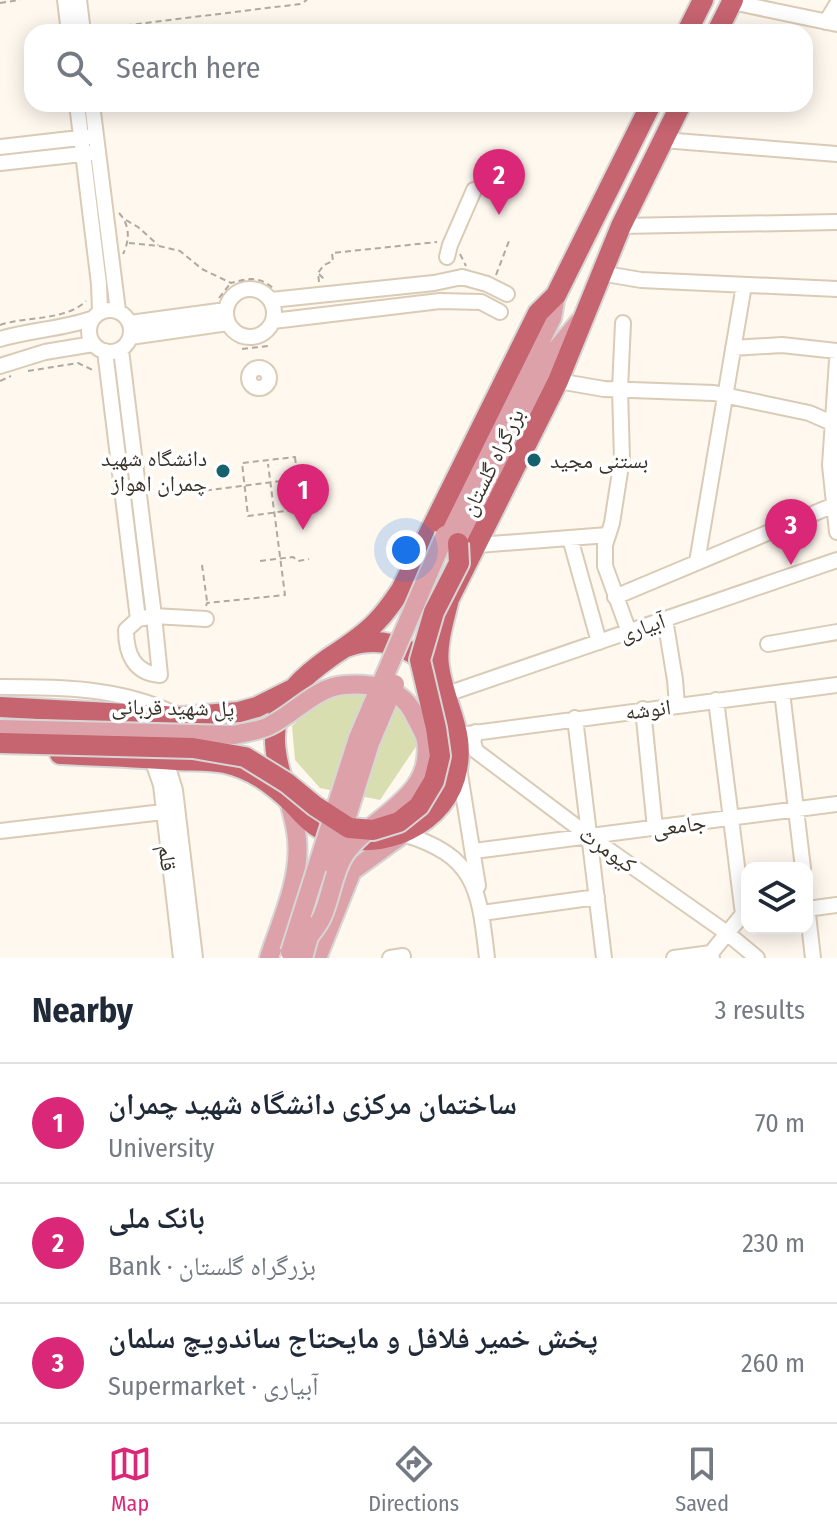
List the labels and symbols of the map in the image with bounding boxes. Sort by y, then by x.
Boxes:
pin: 2 [473,149,525,215]
street label: بزرگراه گلستان [455,404,530,520]
place label: دانشگاه شهید چمران اهواز [101,445,207,497]
place label: بستنی مجید [550,447,648,474]
marker: بستنی مجید [525,451,543,469]
marker: دانشگاه شهید چمران اهواز [214,462,232,480]
pin: 1 [277,464,329,530]
pin: 3 [765,499,817,565]
your location [386,530,426,570]
street label: آبیاری [616,607,669,648]
street label: پل شهید قربانی [111,693,235,722]
street label: انوشه [624,693,673,726]
street label: جامعی [651,808,708,843]
street label: کیومرث [574,820,641,879]
street label: قلم [152,843,183,873]

